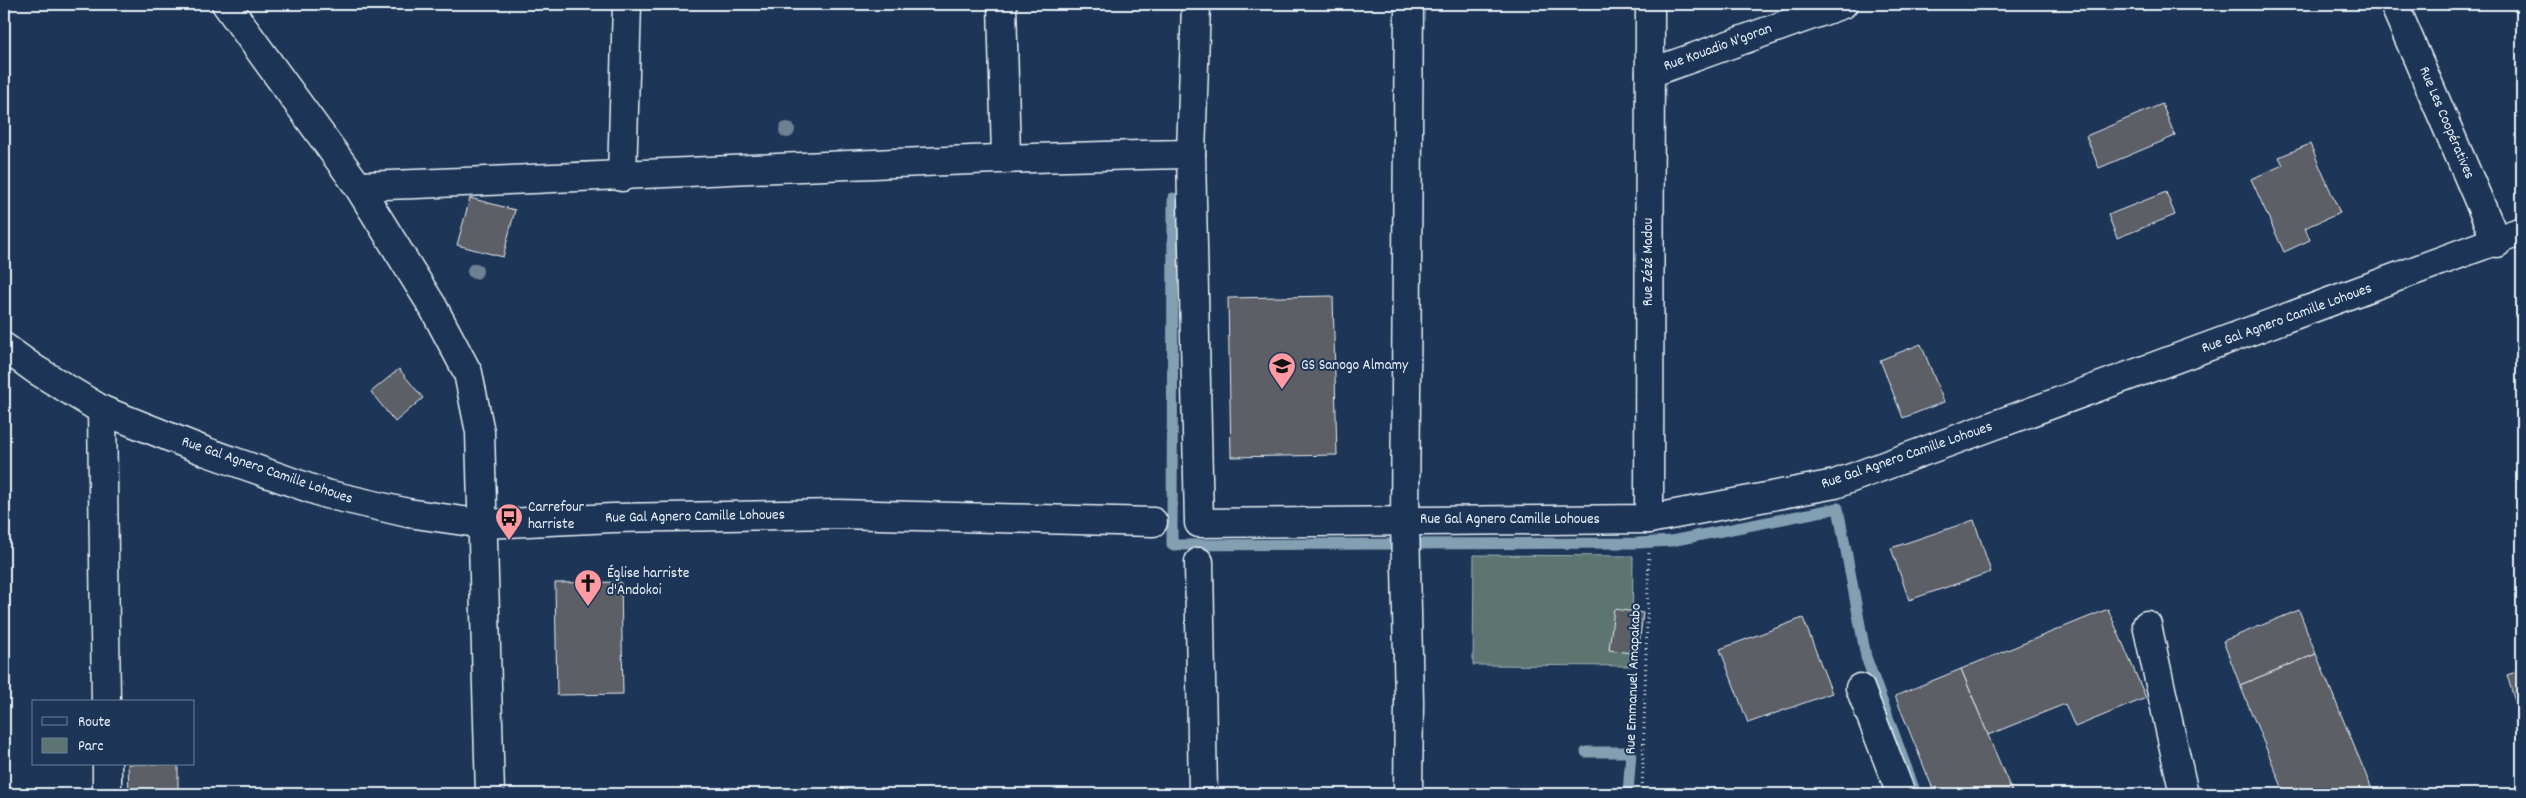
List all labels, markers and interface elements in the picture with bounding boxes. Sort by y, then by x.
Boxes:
street label: Rue Kouadio N’goran [1661,18,1775,78]
street label: Rue Les Coopératives [2412,63,2480,183]
street label: Rue Zézé Madou [1638,218,1660,306]
street label: Rue Gal Agnero Camille Lohoues [2199,278,2375,360]
school or university icon: GS Sanogo Almamy [1267,351,1297,390]
place label: GS Sanogo Almamy [1301,355,1409,377]
street label: Rue Gal Agnero Camille Lohoues [1818,416,1996,496]
street label: Rue Gal Agnero Camille Lohoues [178,431,356,511]
place label: Carrefour harriste [528,497,585,536]
bus stop icon: Carrefour harriste [494,502,524,541]
street label: Rue Gal Agnero Camille Lohoues [605,504,785,530]
street label: Rue Gal Agnero Camille Lohoues [1420,509,1600,531]
place label: Église harriste d'Andokoi [607,563,690,602]
church icon: Église harriste d'Andokoi [573,568,603,607]
street label: Rue Emmanuel Amapakabo [1620,603,1648,755]
legend [32,700,195,766]
text: Route [78,712,111,734]
text: Parc [78,736,103,758]

